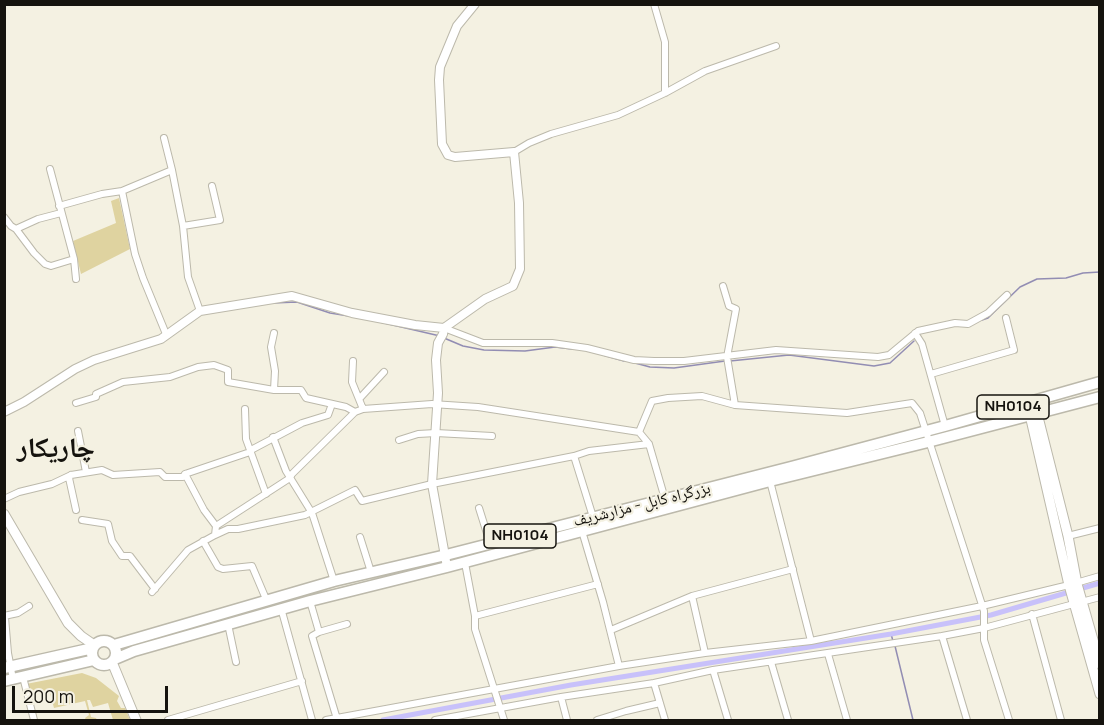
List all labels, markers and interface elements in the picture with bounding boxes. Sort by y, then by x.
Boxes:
road number: NH0104 [977,395,1049,419]
district label: چاریکار [17,432,95,466]
street label: بزرگراه کابل - مزارشریف [571,479,713,531]
road number: NH0104 [484,524,556,548]
scale bar [15,674,171,712]
text: 200 m [23,684,74,708]

